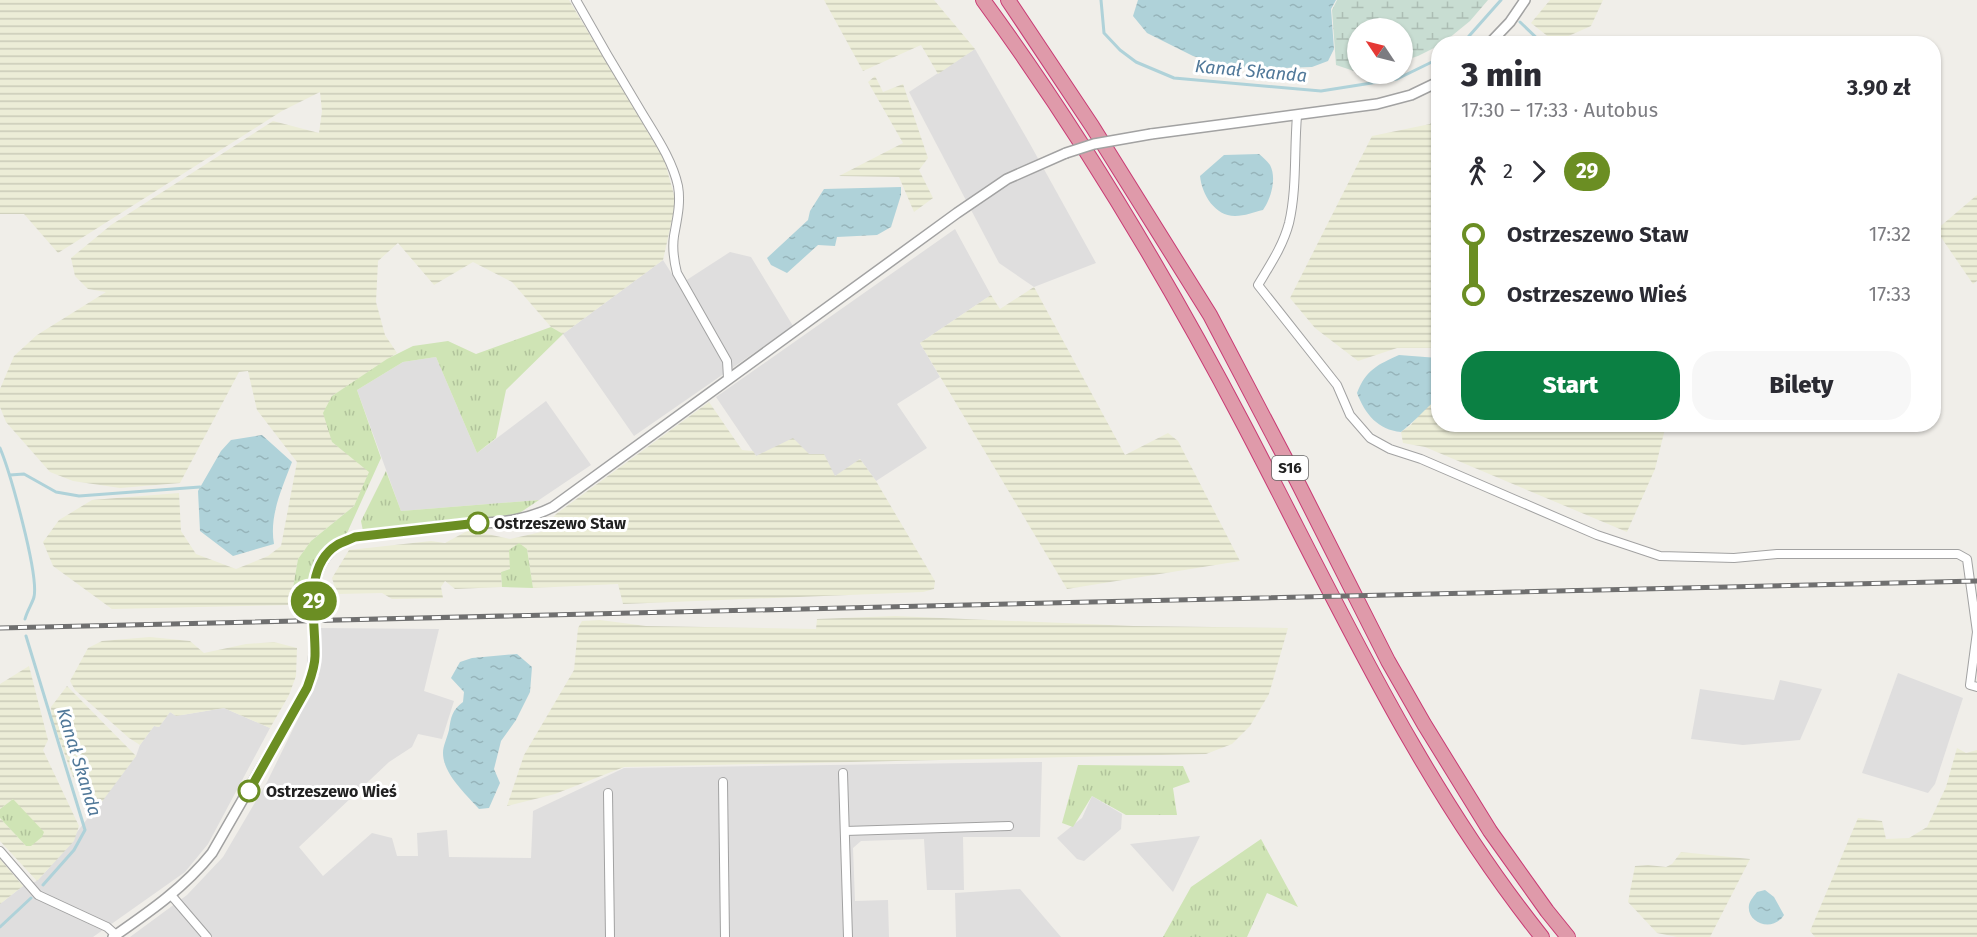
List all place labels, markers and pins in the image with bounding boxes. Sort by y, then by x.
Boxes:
marker: Ostrzeszewo Staw [467,512,489,534]
place label: Ostrzeszewo Staw [494,514,626,533]
marker: Ostrzeszewo Wieś [238,780,260,802]
place label: Ostrzeszewo Wieś [266,782,397,801]

